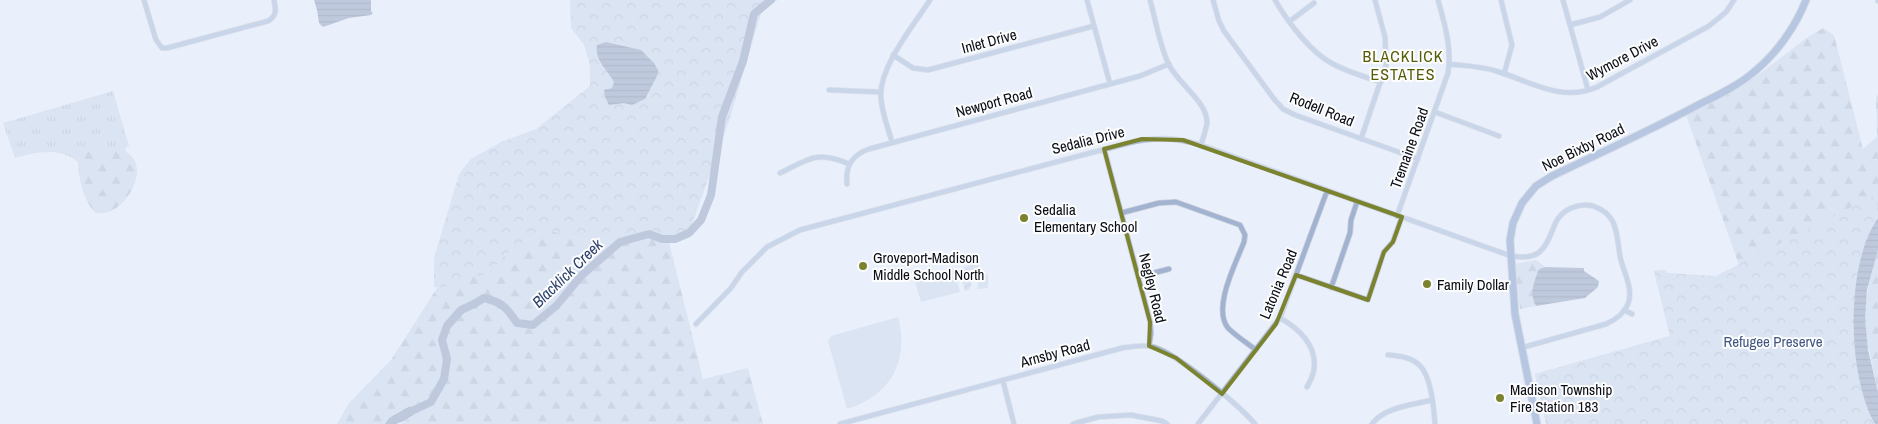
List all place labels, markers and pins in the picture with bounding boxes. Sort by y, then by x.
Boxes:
place label: Sedalia Elementary School [1034,199,1137,237]
marker: Sedalia Elementary School [1018,212,1030,224]
place label: Groveport-Madison Middle School North [873,247,984,285]
marker: Groveport-Madison Middle School North [857,260,869,272]
place label: Family Dollar [1437,274,1509,295]
marker: Family Dollar [1421,278,1433,290]
place label: Madison Township Fire Station 183 [1510,379,1613,417]
marker: Madison Township Fire Station 183 [1494,392,1506,404]

